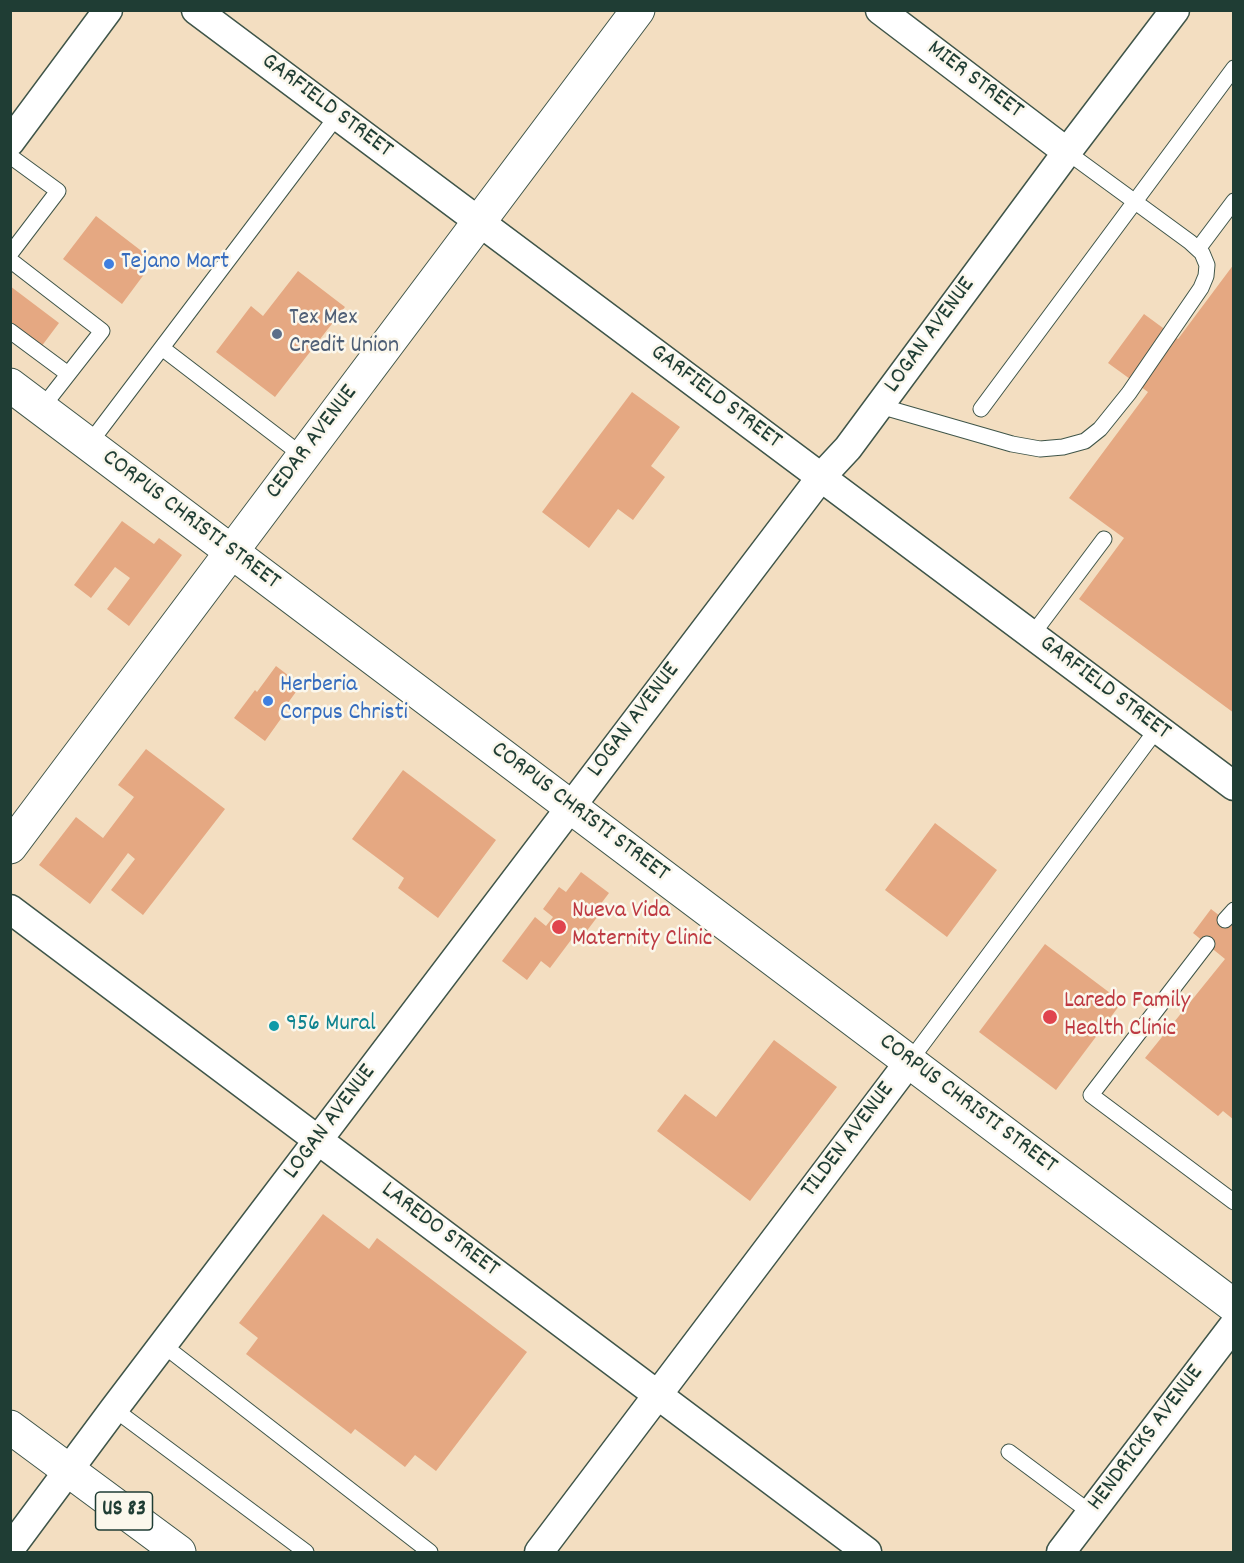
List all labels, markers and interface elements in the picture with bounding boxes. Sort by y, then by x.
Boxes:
street label: MIER STREET [920,36,1028,126]
street label: GARFIELD STREET [255,48,397,166]
place label: Tejano Mart [121,250,229,278]
marker: Tejano Mart [102,257,116,271]
street label: LOGAN AVENUE [879,273,983,399]
place label: Tex Mex Credit Union [289,306,399,362]
marker: Tex Mex Credit Union [270,327,284,341]
street label: GARFIELD STREET [644,339,786,457]
street label: CEDAR AVENUE [261,380,365,506]
street label: CORPUS CHRISTI STREET [95,445,285,597]
street label: GARFIELD STREET [1033,630,1175,748]
street label: LOGAN AVENUE [583,658,687,784]
place label: Herberia Corpus Christi [280,673,408,729]
marker: Herberia Corpus Christi [261,694,275,708]
street label: CORPUS CHRISTI STREET [484,737,674,889]
place label: Nueva Vida Maternity Clinic [572,899,712,955]
marker: Nueva Vida Maternity Clinic [550,918,568,936]
place label: Laredo Family Health Clinic [1064,989,1190,1045]
marker: Laredo Family Health Clinic [1041,1008,1059,1026]
place label: 956 Mural [286,1012,376,1040]
marker: 956 Mural [267,1019,281,1033]
street label: CORPUS CHRISTI STREET [872,1029,1062,1181]
street label: LOGAN AVENUE [279,1060,383,1186]
street label: TILDEN AVENUE [796,1077,902,1205]
street label: LAREDO STREET [374,1177,504,1285]
street label: HENDRICKS AVENUE [1083,1360,1211,1518]
road number: US 83 [96,1492,152,1530]

